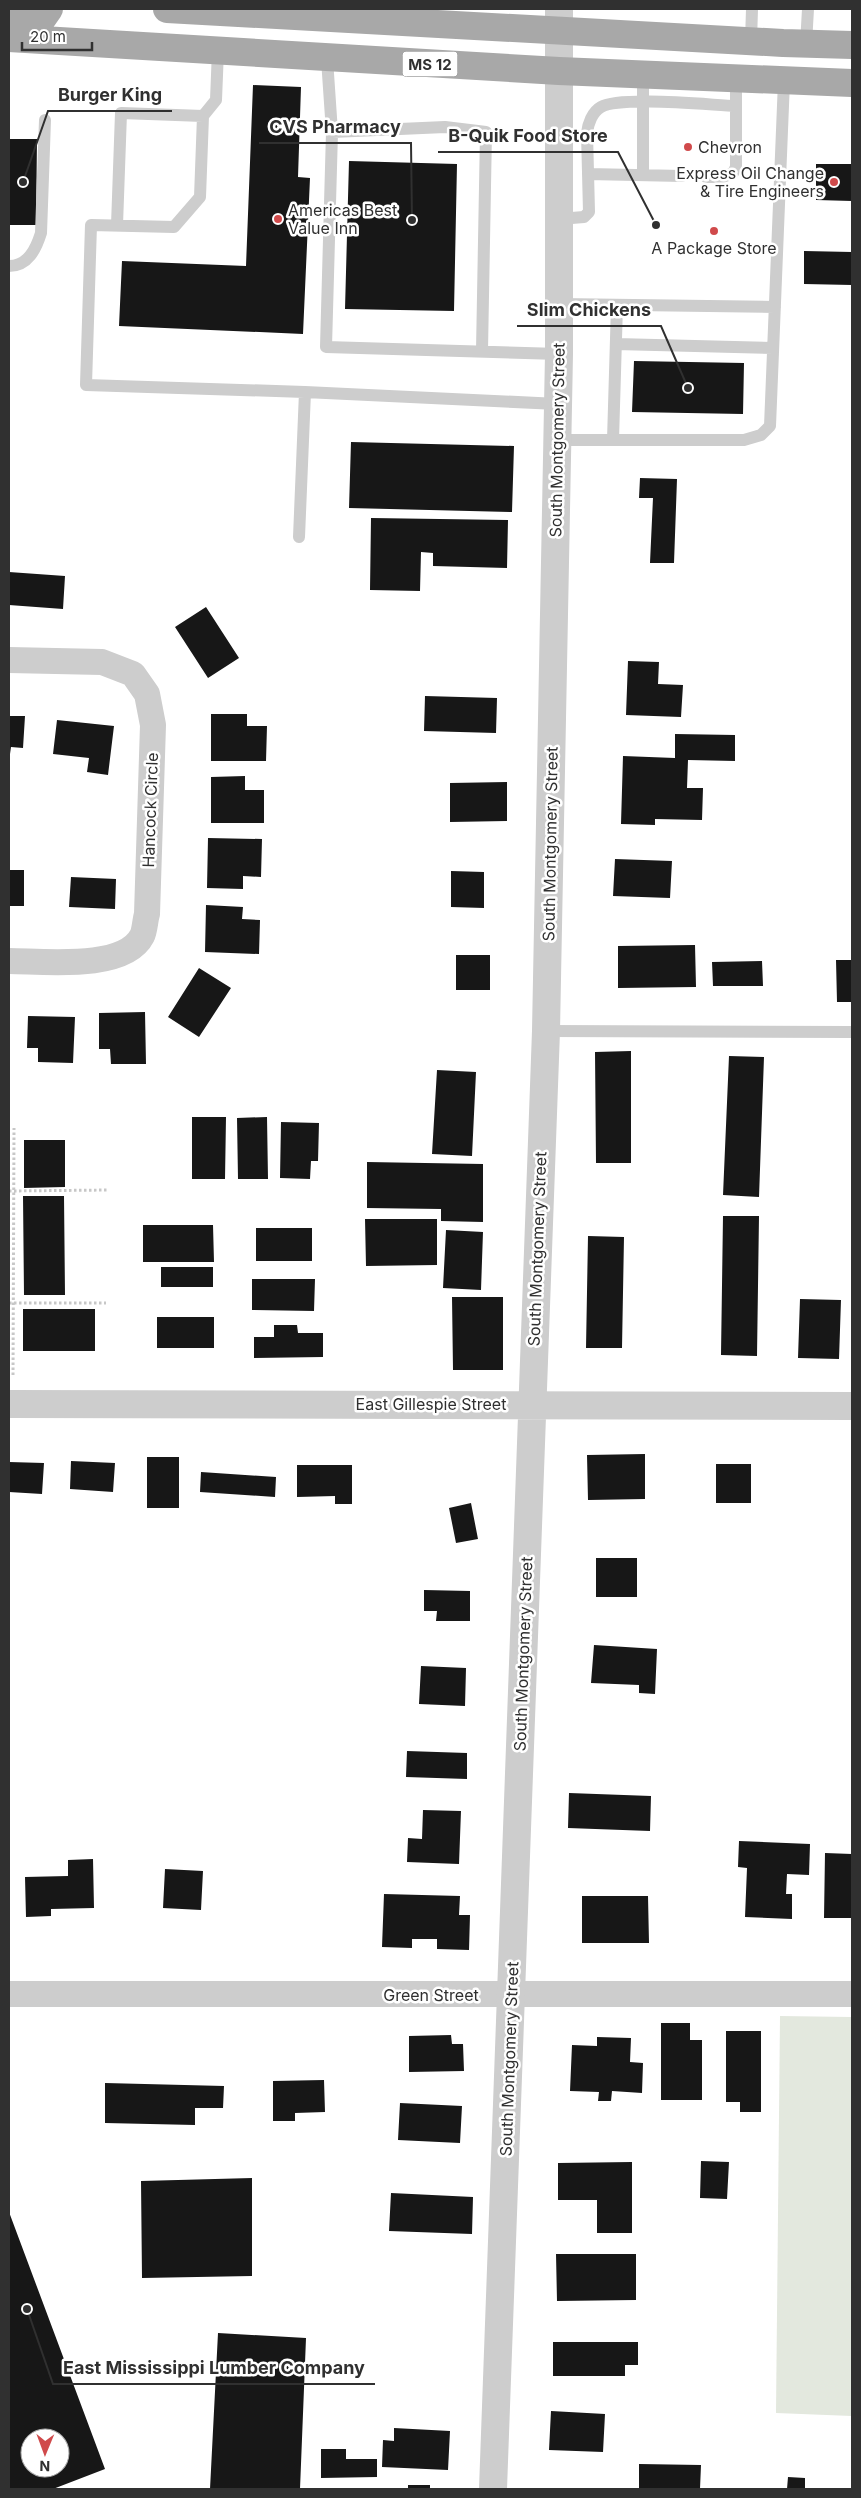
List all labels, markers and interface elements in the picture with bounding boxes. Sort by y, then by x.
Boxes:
scale bar [22,20,92,52]
text: 20 m [30,27,66,46]
road number: MS 12 [402,52,458,76]
callout: Burger King [48,78,172,111]
text: Burger King [58,84,162,105]
callout: CVS Pharmacy [259,110,411,143]
text: CVS Pharmacy [269,116,401,137]
callout: B-Quik Food Store [438,119,618,152]
text: B-Quik Food Store [448,125,608,146]
place label: Chevron [698,137,762,157]
marker: Chevron [682,141,694,153]
place label: Express Oil Change & Tire Engineers [676,163,824,201]
marker: Express Oil Change & Tire Engineers [828,176,840,188]
place label: Americas Best Value Inn [288,200,397,238]
marker: Americas Best Value Inn [272,213,284,225]
marker: A Package Store [708,225,720,237]
place label: A Package Store [651,238,777,258]
callout: Slim Chickens [517,293,661,326]
text: Slim Chickens [527,299,651,320]
street label: South Montgomery Street [545,342,569,538]
street label: South Montgomery Street [538,746,562,942]
street label: Hancock Circle [138,752,162,868]
street label: South Montgomery Street [524,1151,550,1347]
street label: East Gillespie Street [356,1394,506,1414]
street label: South Montgomery Street [510,1556,536,1752]
street label: South Montgomery Street [496,1961,522,2157]
street label: Green Street [383,1985,479,2005]
callout: East Mississippi Lumber Company [53,2351,375,2384]
text: East Mississippi Lumber Company [63,2357,365,2378]
north arrow [20,2428,70,2478]
text: N [39,2458,50,2475]

